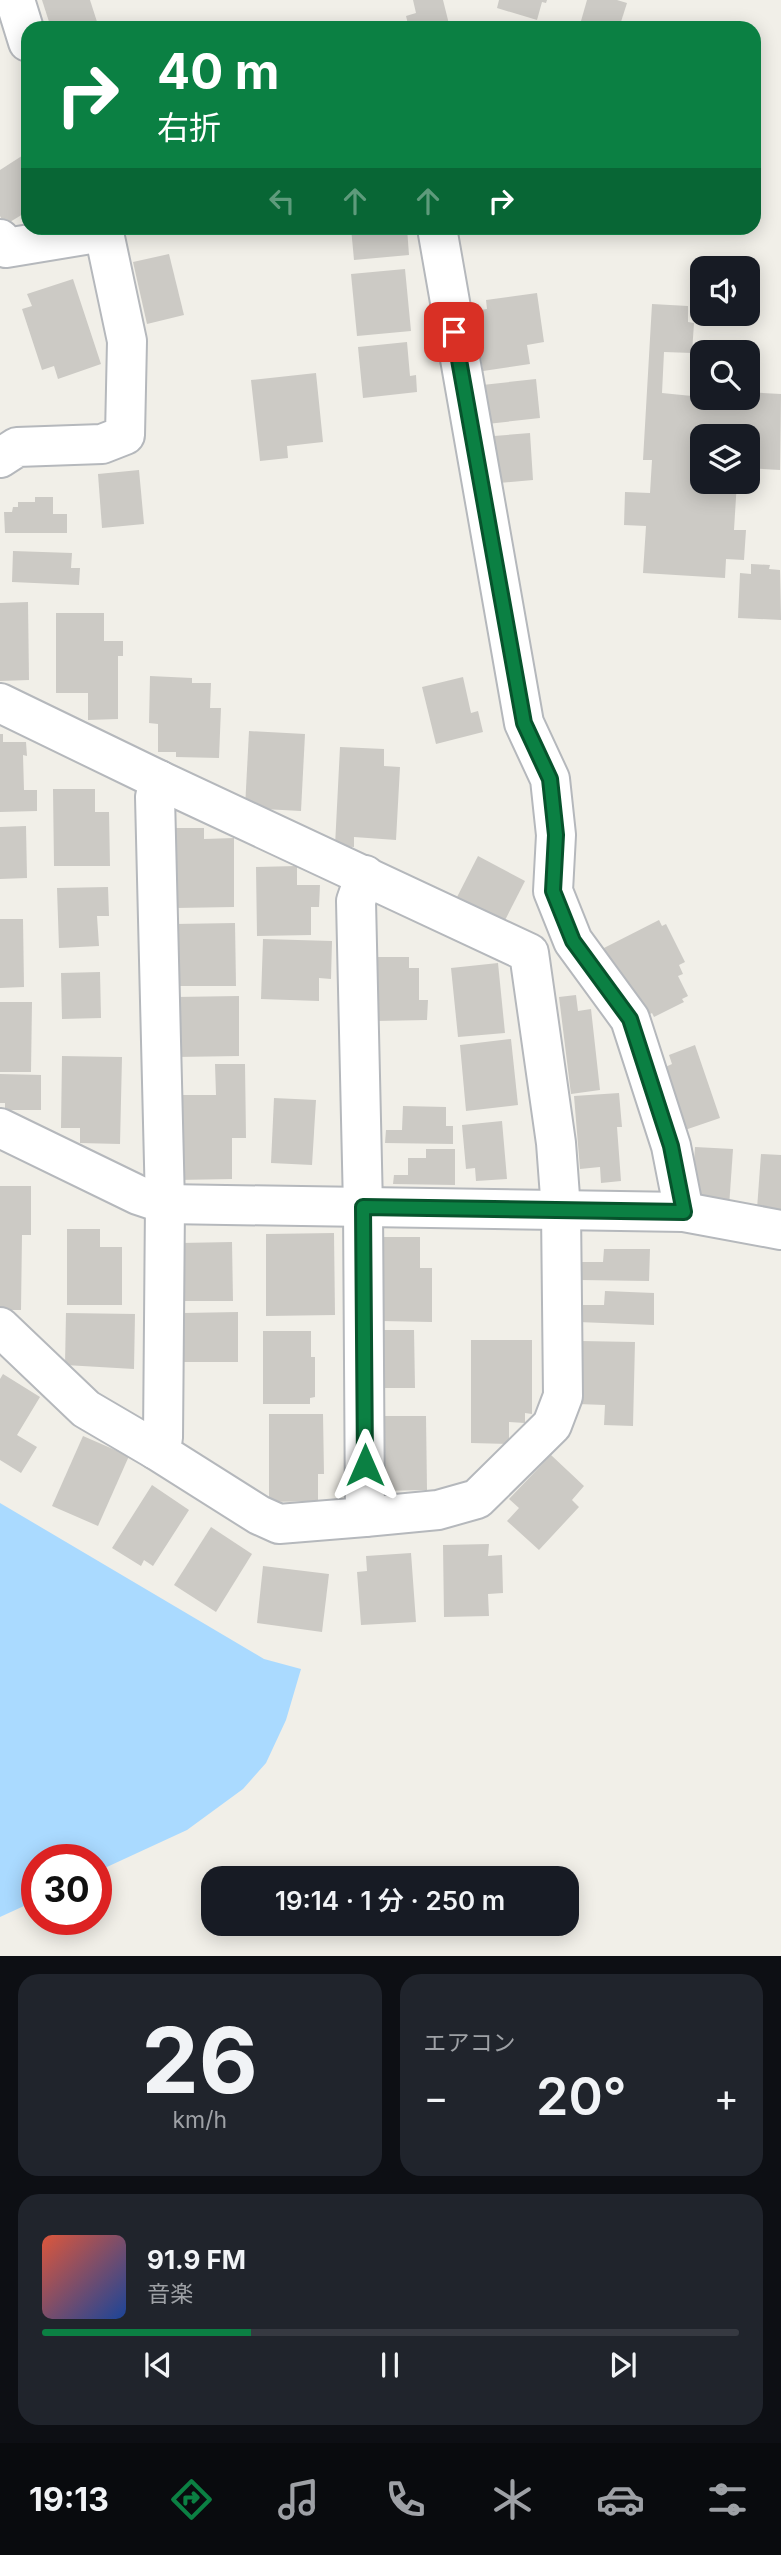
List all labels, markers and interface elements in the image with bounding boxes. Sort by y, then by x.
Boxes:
text: 40 m [157,42,280,101]
icon: right [42,49,133,140]
text: 右折 [157,108,221,147]
icon: left [263,182,301,220]
icon: ahead [336,182,374,220]
icon: ahead [409,182,447,220]
icon: right [482,182,520,220]
map controls [690,256,760,494]
button: sound [690,256,760,326]
pin [424,302,484,362]
icon: arrive [435,313,473,351]
button: search [690,340,760,410]
button: layers [690,424,760,494]
position arrow [328,1428,402,1502]
speed limit sign: 30 [21,1844,112,1935]
text: 19:14 · 1 分 · 250 m [275,1885,505,1916]
text: 26 [142,2005,258,2115]
text: エアコン [424,2029,516,2057]
text: 20° [536,2065,627,2128]
text: − [424,2074,449,2120]
text: + [714,2074,739,2120]
text: km/h [172,2106,227,2134]
text: 91.9 FM [147,2244,246,2275]
text: 音楽 [147,2280,193,2308]
icon: previous [139,2346,177,2384]
icon: pause [371,2346,409,2384]
icon: next [604,2346,642,2384]
icon: directions [167,2475,216,2524]
icon: music [274,2475,323,2524]
icon: phone [381,2475,430,2524]
icon: climate [488,2475,537,2524]
icon: car [596,2475,645,2524]
icon: filters [703,2475,752,2524]
text: 19:13 [29,2480,109,2519]

